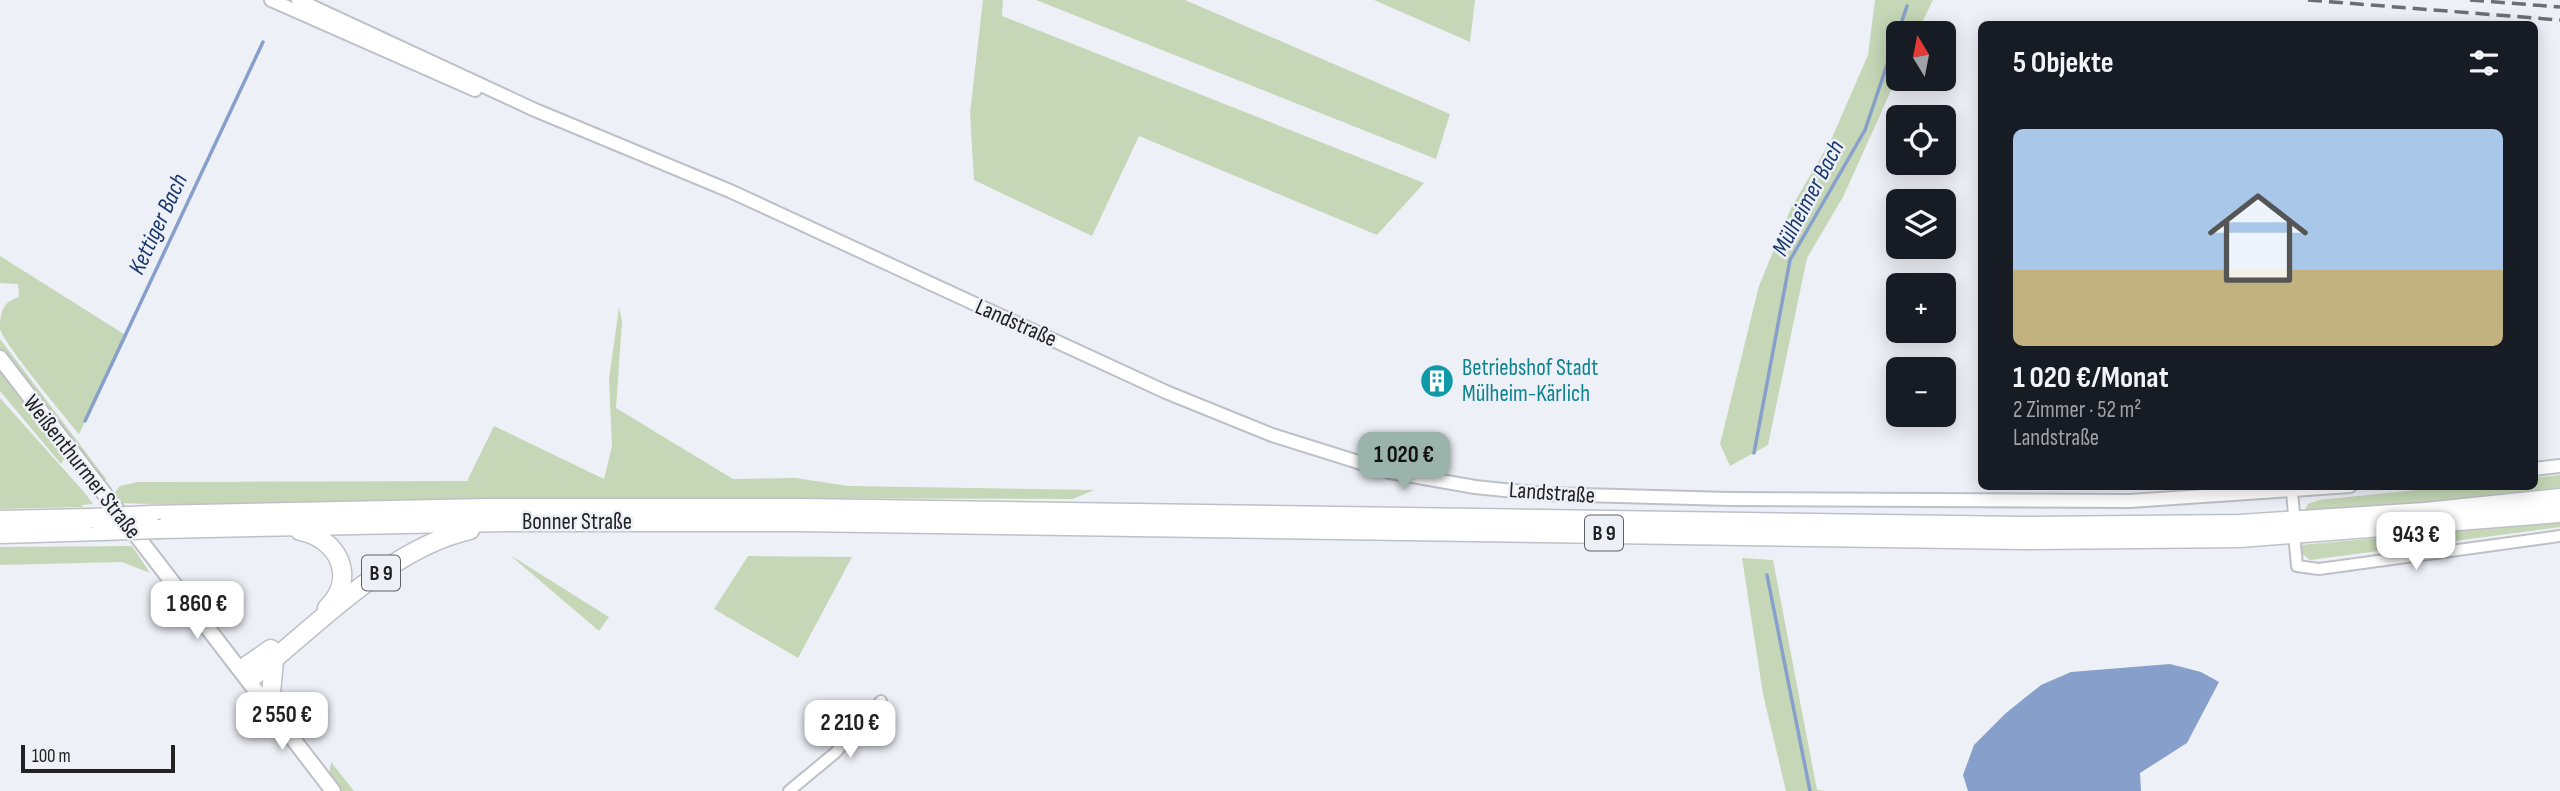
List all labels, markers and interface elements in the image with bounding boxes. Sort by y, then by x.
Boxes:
north arrow [1886,21,1956,91]
map controls [1886,21,1956,427]
icon: filters [2465,44,2503,82]
text: 5 Objekte [2013,45,2114,81]
button: locate [1886,105,1956,175]
water label: Mülheimer Bach [1765,135,1851,261]
water label: Kettiger Bach [122,169,194,279]
icon: home [2195,175,2321,301]
button: layers [1886,189,1956,259]
button: + [1886,273,1956,343]
street label: Landstraße [971,293,1061,353]
place label: Betriebshof Stadt Mülheim-Kärlich [1462,354,1598,408]
button: − [1886,357,1956,427]
text: 1 020 €/Monat [2013,360,2169,396]
building icon: Betriebshof Stadt Mülheim-Kärlich [1418,362,1456,400]
street label: Weißenthurmer Straße [17,389,147,545]
text: 2 Zimmer · 52 m² [2013,396,2142,424]
text: Landstraße [2013,424,2099,452]
pin: 1 020 € [1339,433,1469,492]
text: 1 020 € [1374,441,1434,469]
street label: Landstraße [1508,476,1596,510]
street label: Bonner Straße [522,508,632,536]
pin: 943 € [2367,512,2465,572]
road number: B 9 [1585,516,1623,550]
text: 943 € [2392,521,2440,549]
road number: B 9 [362,556,400,590]
pin: 1 860 € [132,582,262,641]
text: 1 860 € [167,590,227,618]
pin: 2 550 € [217,692,347,752]
pin: 2 210 € [785,700,915,760]
text: 2 550 € [252,701,312,729]
text: 2 210 € [820,709,880,737]
scale bar [21,742,175,774]
text: 100 m [32,745,71,768]

